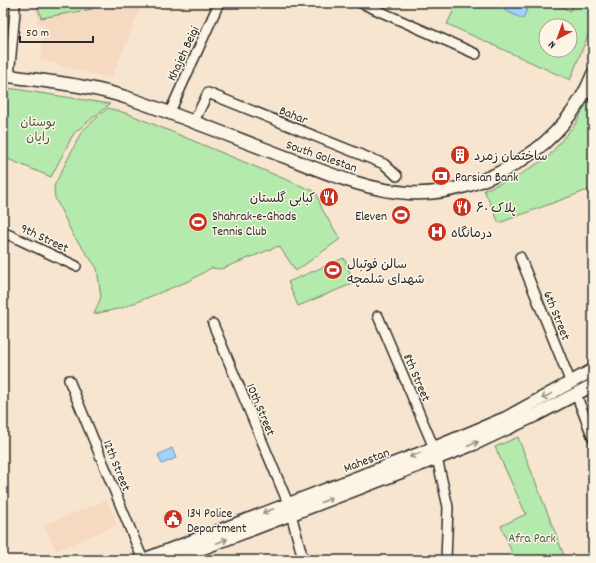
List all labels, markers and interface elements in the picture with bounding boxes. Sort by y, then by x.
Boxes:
scale bar [20,18,93,44]
north arrow [538,18,578,58]
street label: Khajeh Beigi [163,23,205,85]
text: 50 m [26,25,49,42]
text: N [545,36,560,52]
street label: Bahar [276,102,310,131]
park label: بوستان رایان [20,114,56,148]
street label: South Golestan [283,136,359,178]
building icon: ساختمان زمرد [449,144,471,166]
place label: ساختمان زمرد [474,148,548,167]
bank icon: Parsian Bank [430,165,452,187]
place label: Parsian Bank [455,169,518,188]
restaurant icon: کبابی گلستان [318,186,340,208]
place label: کبابی گلستان [250,190,315,209]
restaurant icon: پلاک ۶۰ [451,196,473,218]
place label: پلاک ۶۰ [476,200,516,219]
sports icon: Eleven [390,204,412,226]
place label: Shahrak-e-Ghods Tennis Club [212,208,296,242]
place label: Eleven [355,208,387,227]
sports icon: Shahrak-e-Ghods Tennis Club [187,211,209,233]
street label: 9th Street [17,220,71,259]
hospital icon: درمانگاه [426,221,448,243]
place label: درمانگاه [451,225,492,244]
place label: سالن فوتبال شهدای شلمچه [347,256,425,290]
sports icon: سالن فوتبال شهدای شلمچه [322,259,344,281]
street label: 6th Street [537,288,574,344]
street label: 8th Street [397,351,434,405]
street label: 10th Street [240,381,279,439]
one-way arrow [541,393,553,400]
street label: 12th Street [97,437,135,495]
one-way arrow [466,439,478,447]
street label: Mahestan [341,444,393,479]
one-way arrow [410,451,422,459]
one-way arrow [321,496,333,504]
place label: 134 Police Department [187,505,247,539]
public building icon: 134 Police Department [162,508,184,530]
one-way arrow [262,508,274,515]
park label: Afra Park [508,530,556,549]
one-way arrow [215,537,227,544]

